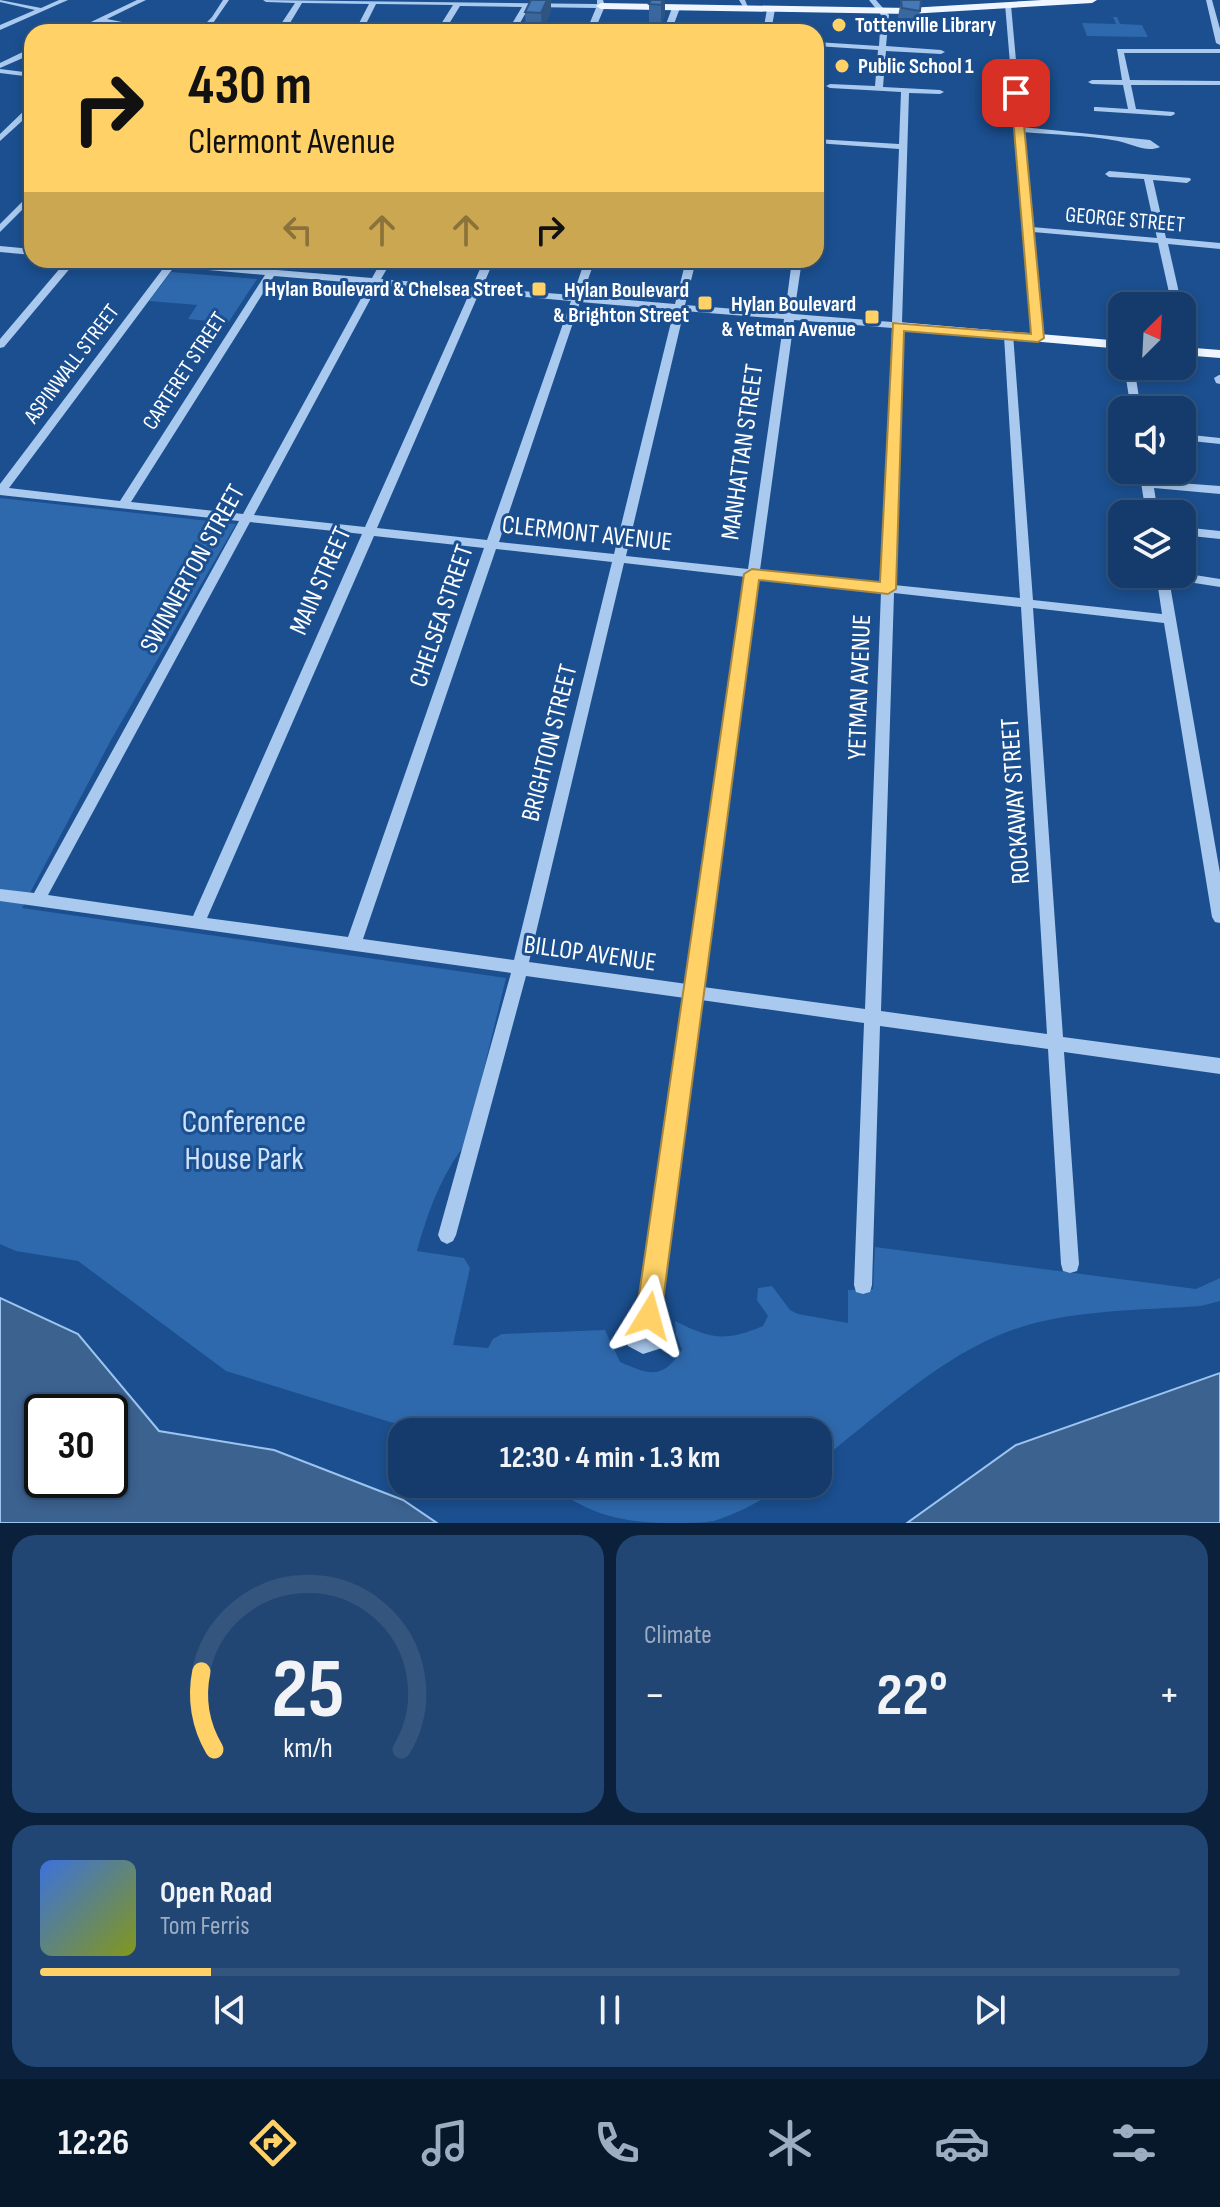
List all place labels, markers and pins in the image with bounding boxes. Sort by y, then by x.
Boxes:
place label: Tottenville Library [855,12,996,39]
marker: Tottenville Library [830,16,848,34]
place label: Public School 1 [858,53,974,80]
marker: Public School 1 [833,57,851,75]
pin [982,59,1050,127]
place label: Hylan Boulevard & Chelsea Street [264,276,523,303]
place label: Hylan Boulevard & Brighton Street [553,277,689,329]
marker: Hylan Boulevard & Chelsea Street [530,280,548,298]
place label: Hylan Boulevard & Yetman Avenue [721,291,856,343]
marker: Hylan Boulevard & Brighton Street [696,294,714,312]
marker: Hylan Boulevard & Yetman Avenue [863,308,881,326]

